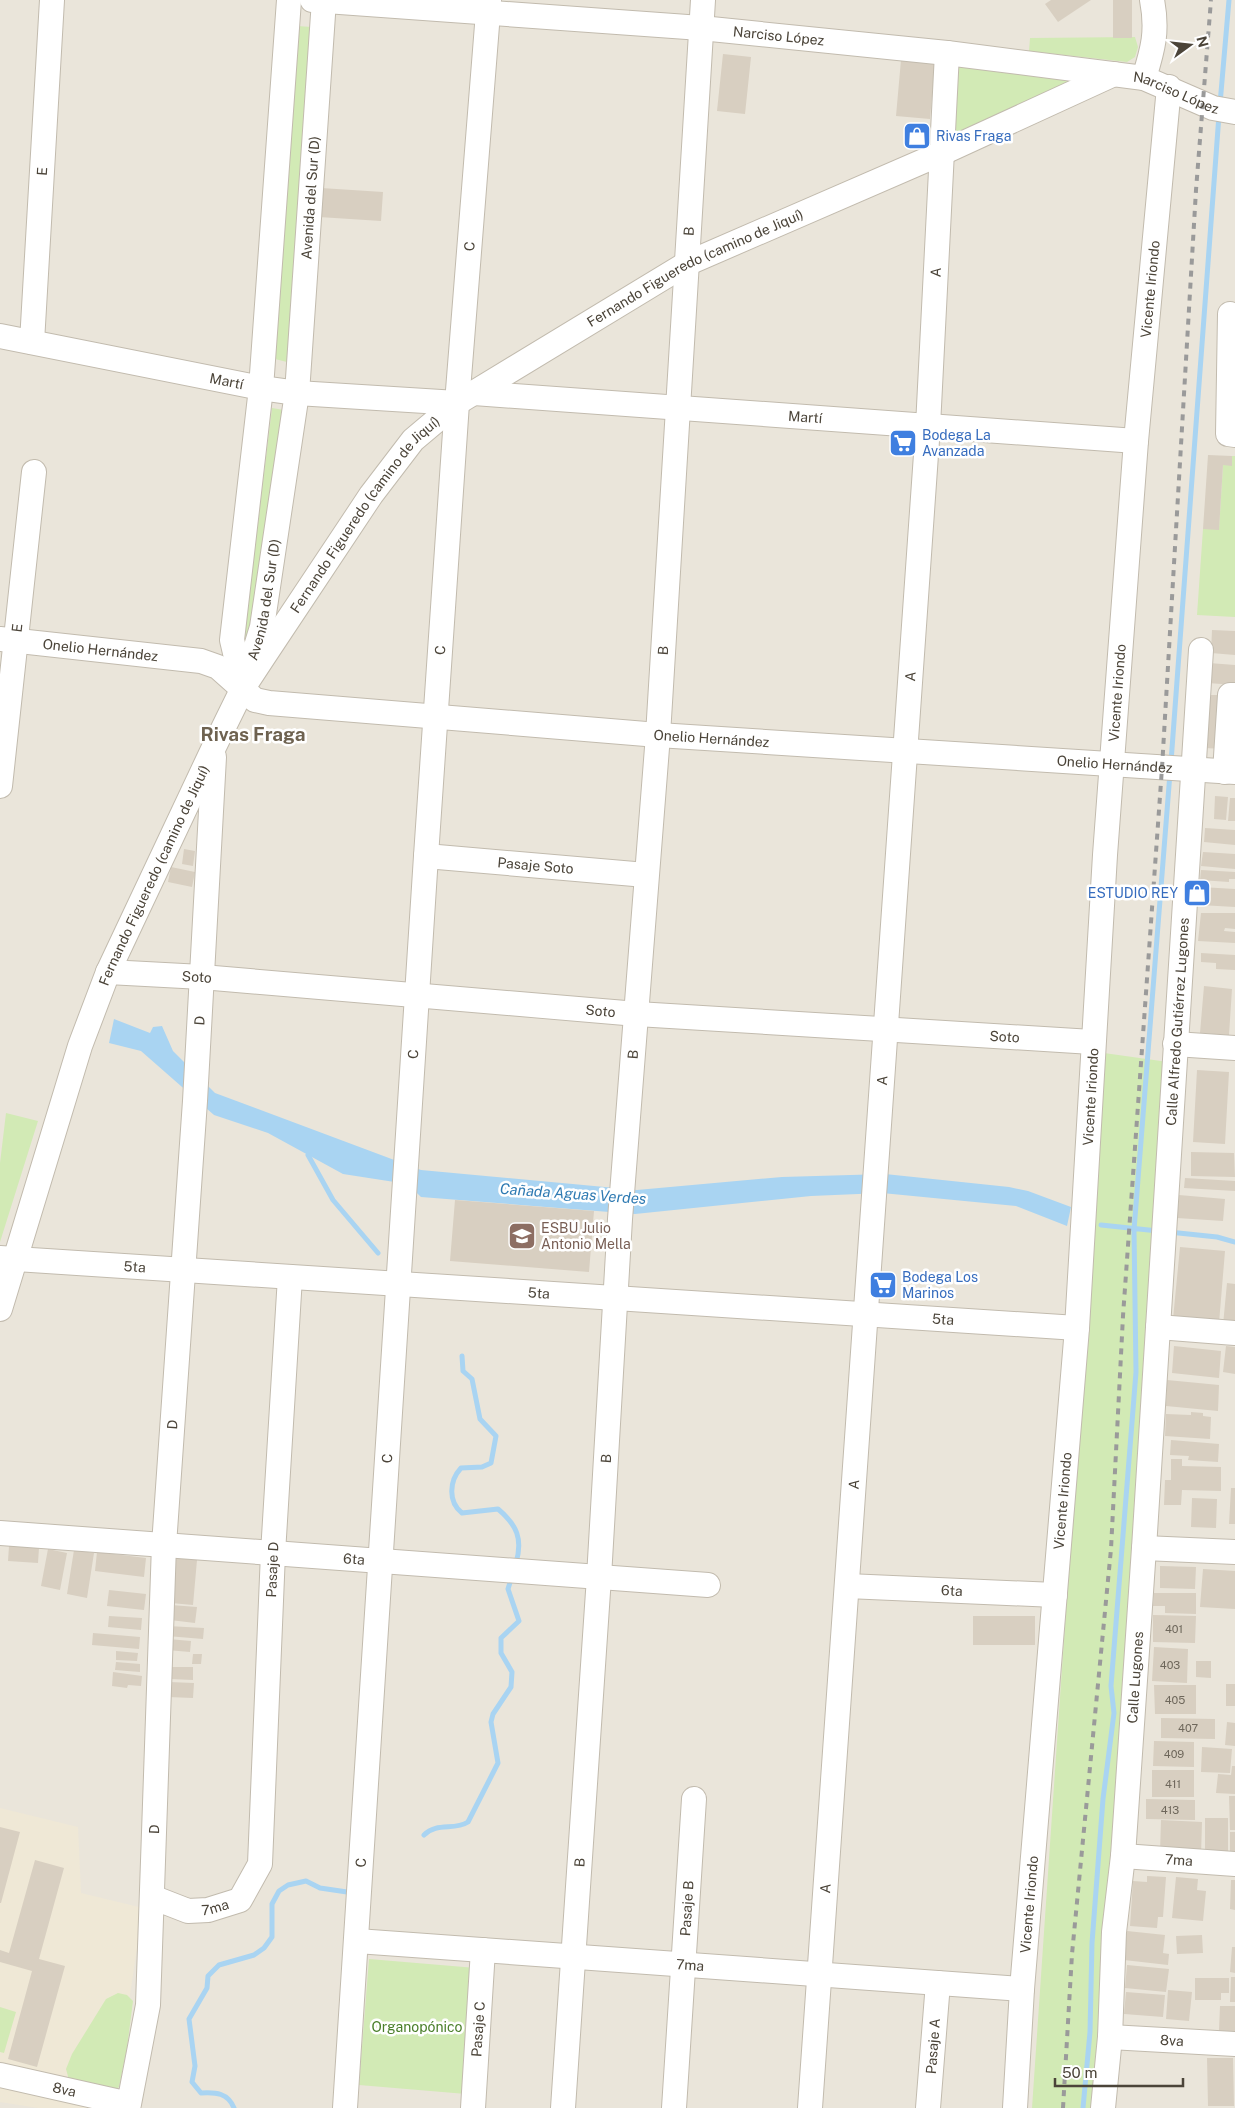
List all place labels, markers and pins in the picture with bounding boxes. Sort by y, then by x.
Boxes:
shop icon: Rivas Fraga [902,121,932,151]
place label: Rivas Fraga [936,128,1011,144]
place label: Bodega La Avanzada [922,427,991,459]
supermarket icon: Bodega La Avanzada [888,428,918,458]
shop icon: ESTUDIO REY [1182,878,1212,908]
place label: ESTUDIO REY [1088,885,1178,901]
place label: ESBU Julio Antonio Mella [541,1220,631,1252]
school or university icon: ESBU Julio Antonio Mella [507,1221,537,1251]
place label: Bodega Los Marinos [902,1269,978,1301]
supermarket icon: Bodega Los Marinos [868,1270,898,1300]

